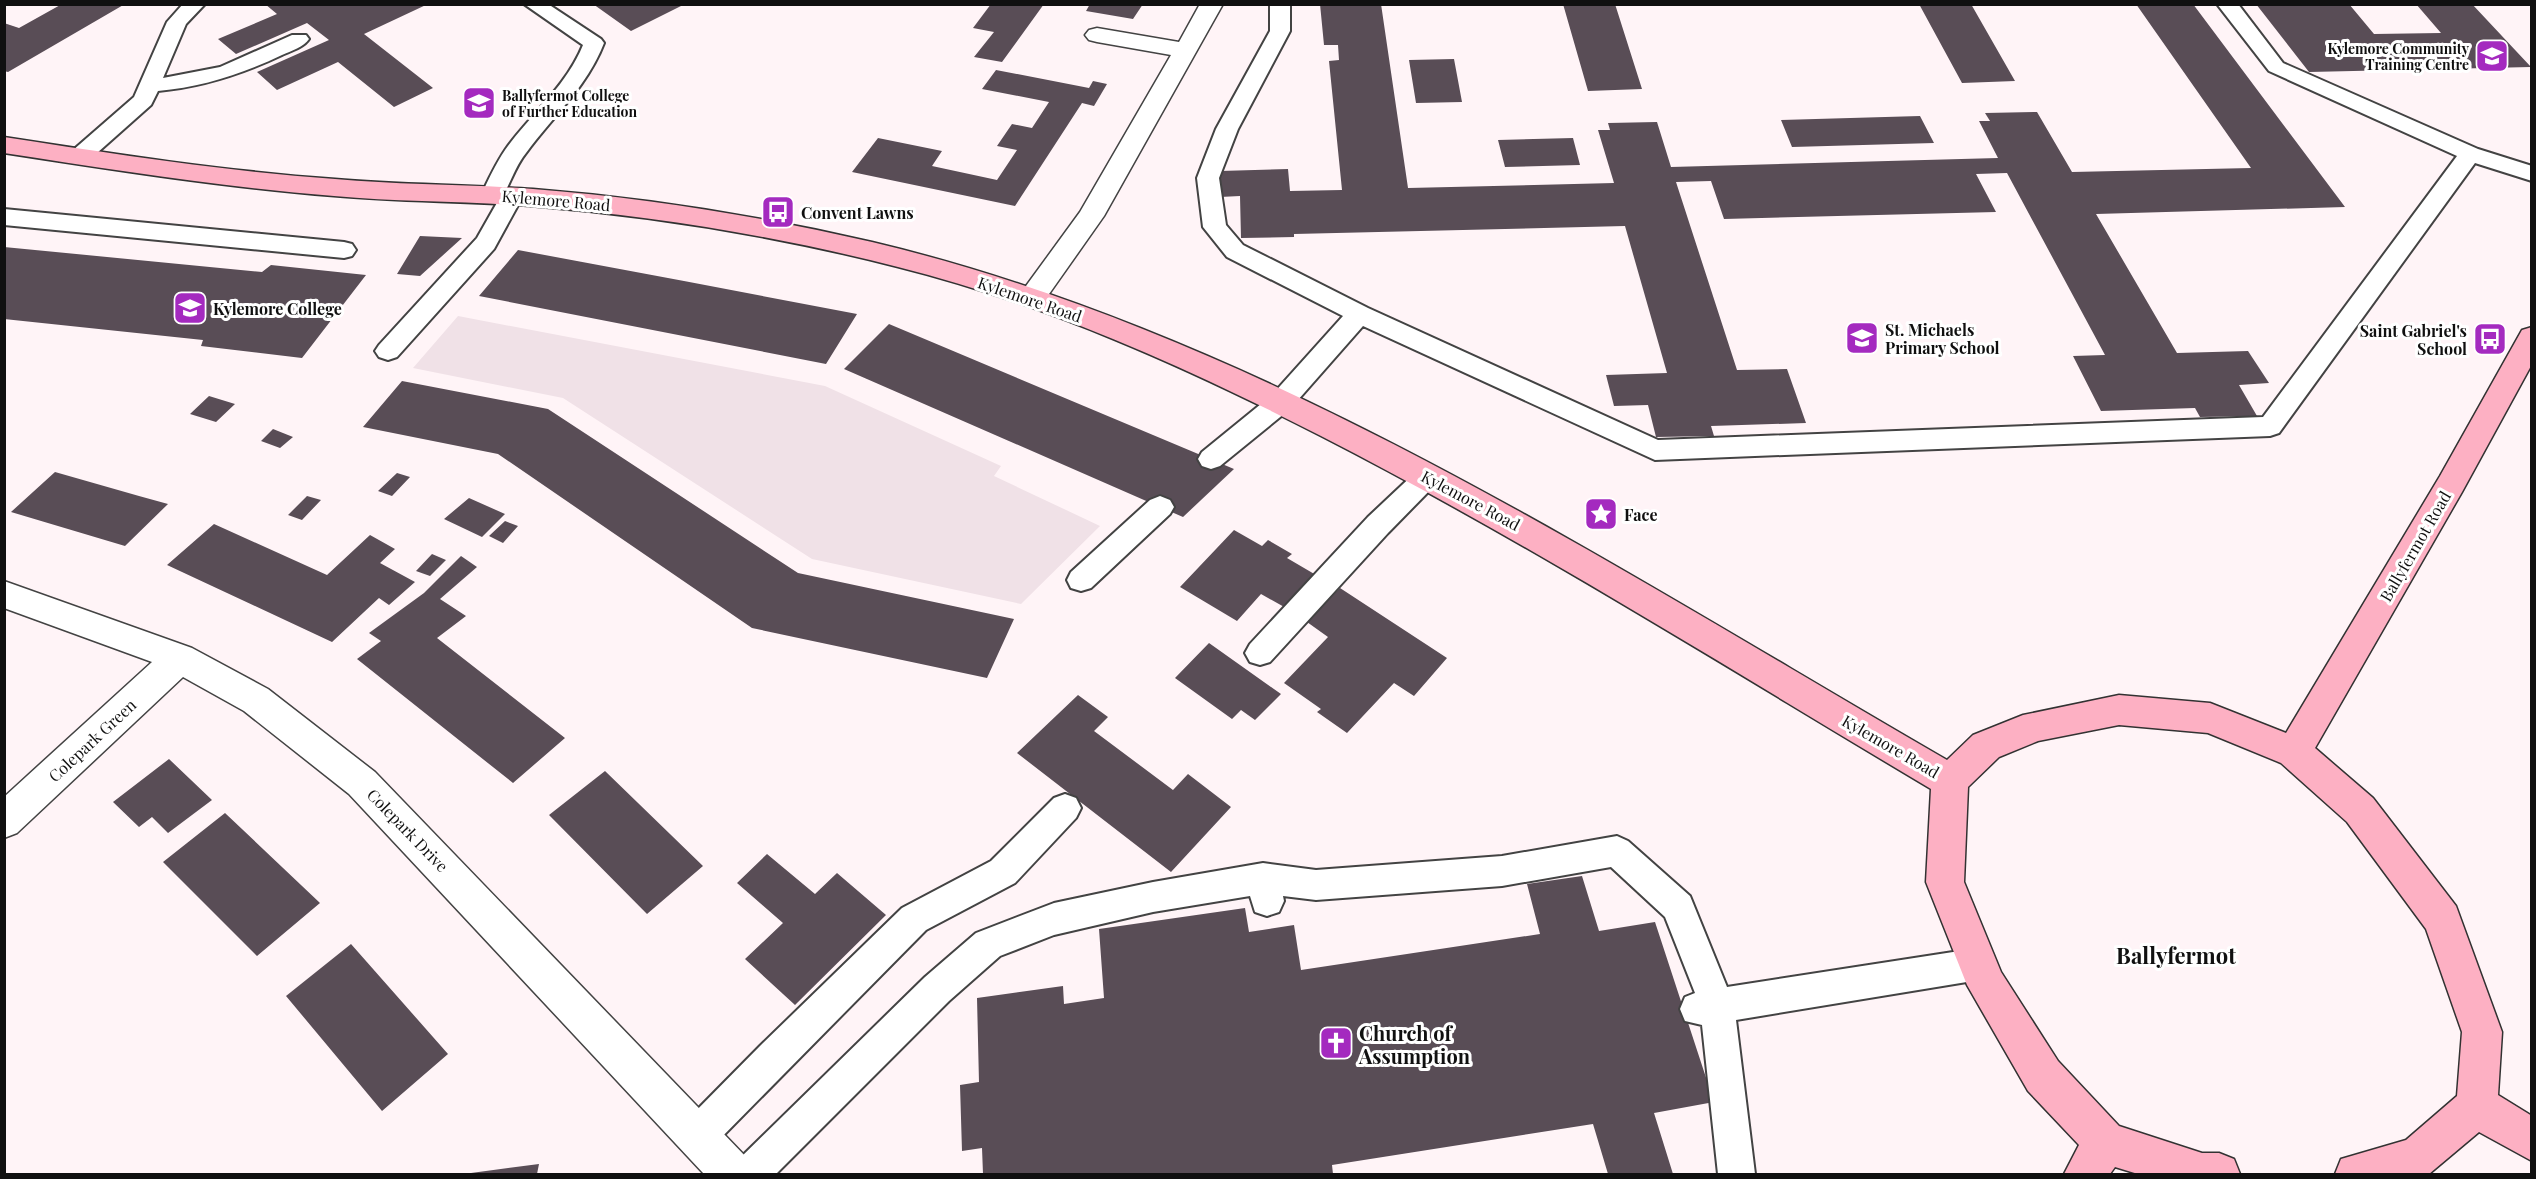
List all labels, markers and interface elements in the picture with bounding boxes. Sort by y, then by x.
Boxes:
school or university icon: Kylemore Community Training Centre [2474,38,2510,74]
place label: Kylemore Community Training Centre [2327,39,2470,74]
school or university icon: Ballyfermot College of Further Education [461,85,497,121]
place label: Ballyfermot College of Further Education [502,86,637,121]
street label: Kylemore Road [501,185,611,215]
bus stop icon: Convent Lawns [760,194,796,230]
place label: Convent Lawns [801,202,914,223]
street label: Kylemore Road [975,271,1085,327]
school or university icon: Kylemore College [172,290,208,326]
place label: Kylemore College [213,298,342,319]
place label: St. Michaels Primary School [1885,319,2000,358]
school or university icon: St. Michaels Primary School [1844,320,1880,356]
place label: Saint Gabriel's School [2360,320,2467,359]
bus stop icon: Saint Gabriel's School [2472,321,2508,357]
street label: Kylemore Road [1418,465,1524,535]
street label: Ballyfermot Road [2375,487,2455,605]
place icon: Face [1583,496,1619,532]
place label: Face [1624,504,1658,525]
street label: Colepark Green [44,694,141,786]
street label: Kylemore Road [1839,710,1943,782]
street label: Colepark Drive [363,784,453,876]
district label: Ballyfermot [2116,940,2236,970]
place label: Church of Assumption [1358,1019,1471,1069]
church icon: Church of Assumption [1318,1025,1354,1061]

